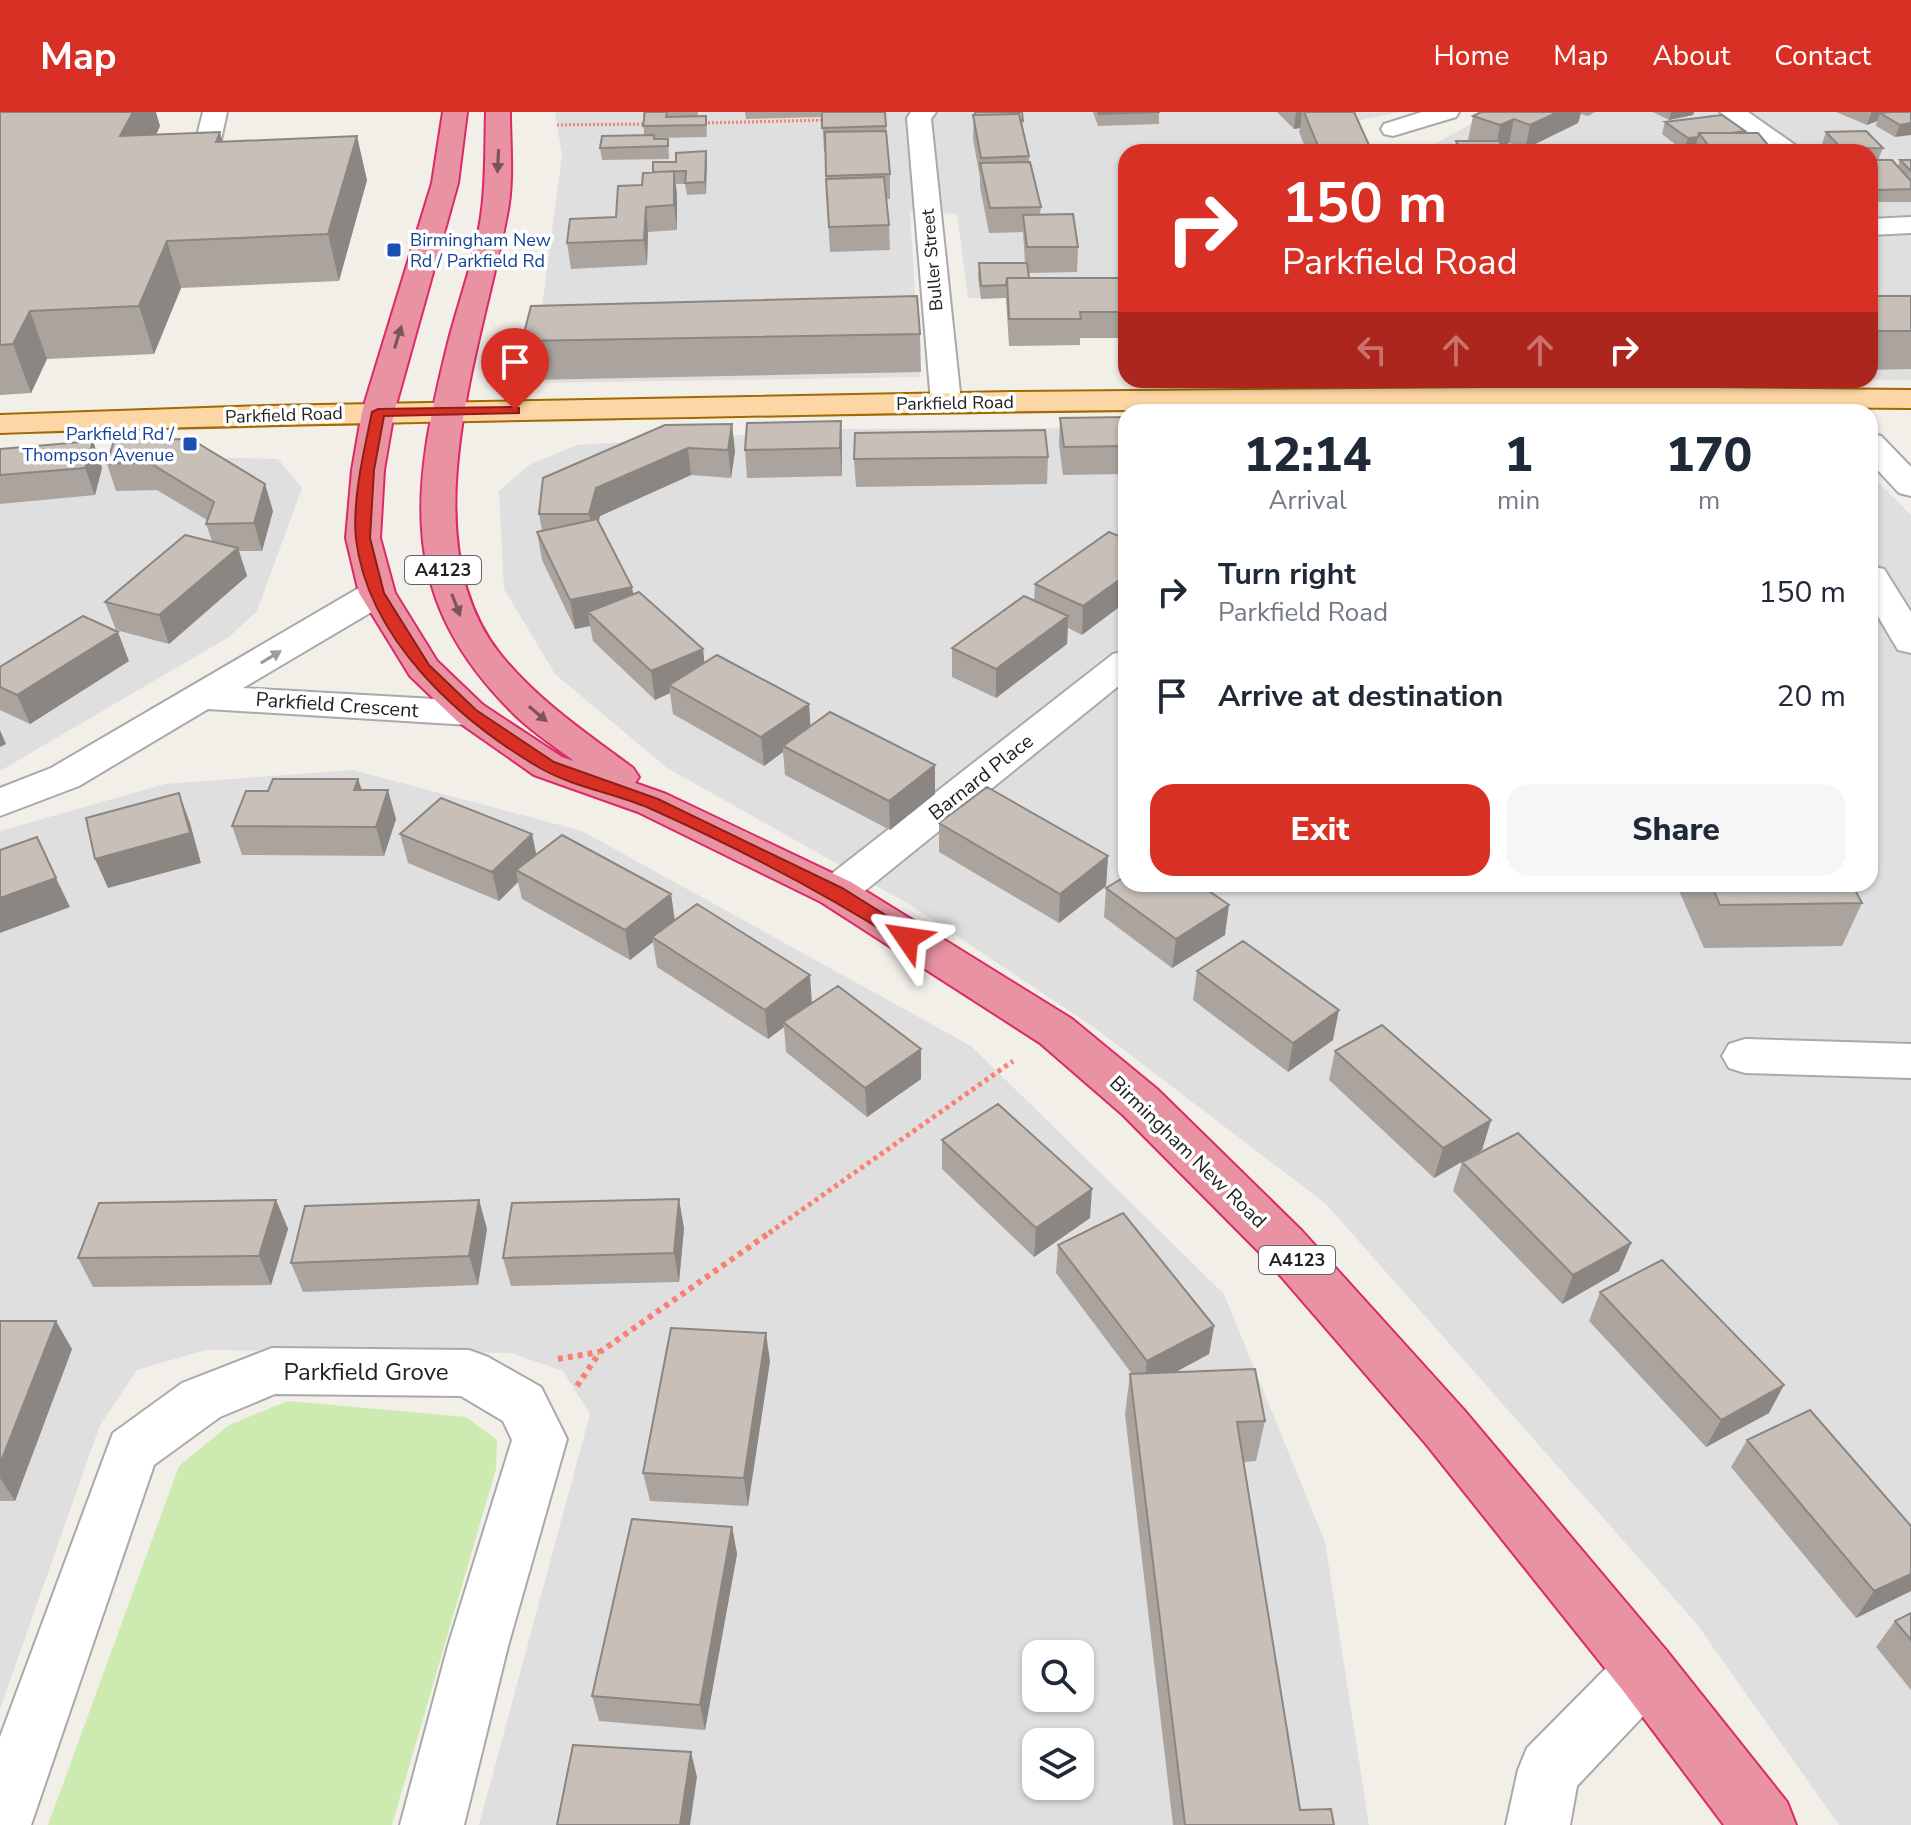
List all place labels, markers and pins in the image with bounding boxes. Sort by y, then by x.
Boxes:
place label: Birmingham New Rd / Parkfield Rd [410,228,551,273]
marker: Birmingham New Rd / Parkfield Rd [385,241,403,259]
pin [481,328,549,410]
place label: Parkfield Rd / Thompson Avenue [22,422,175,467]
marker: Parkfield Rd / Thompson Avenue [181,435,199,453]

